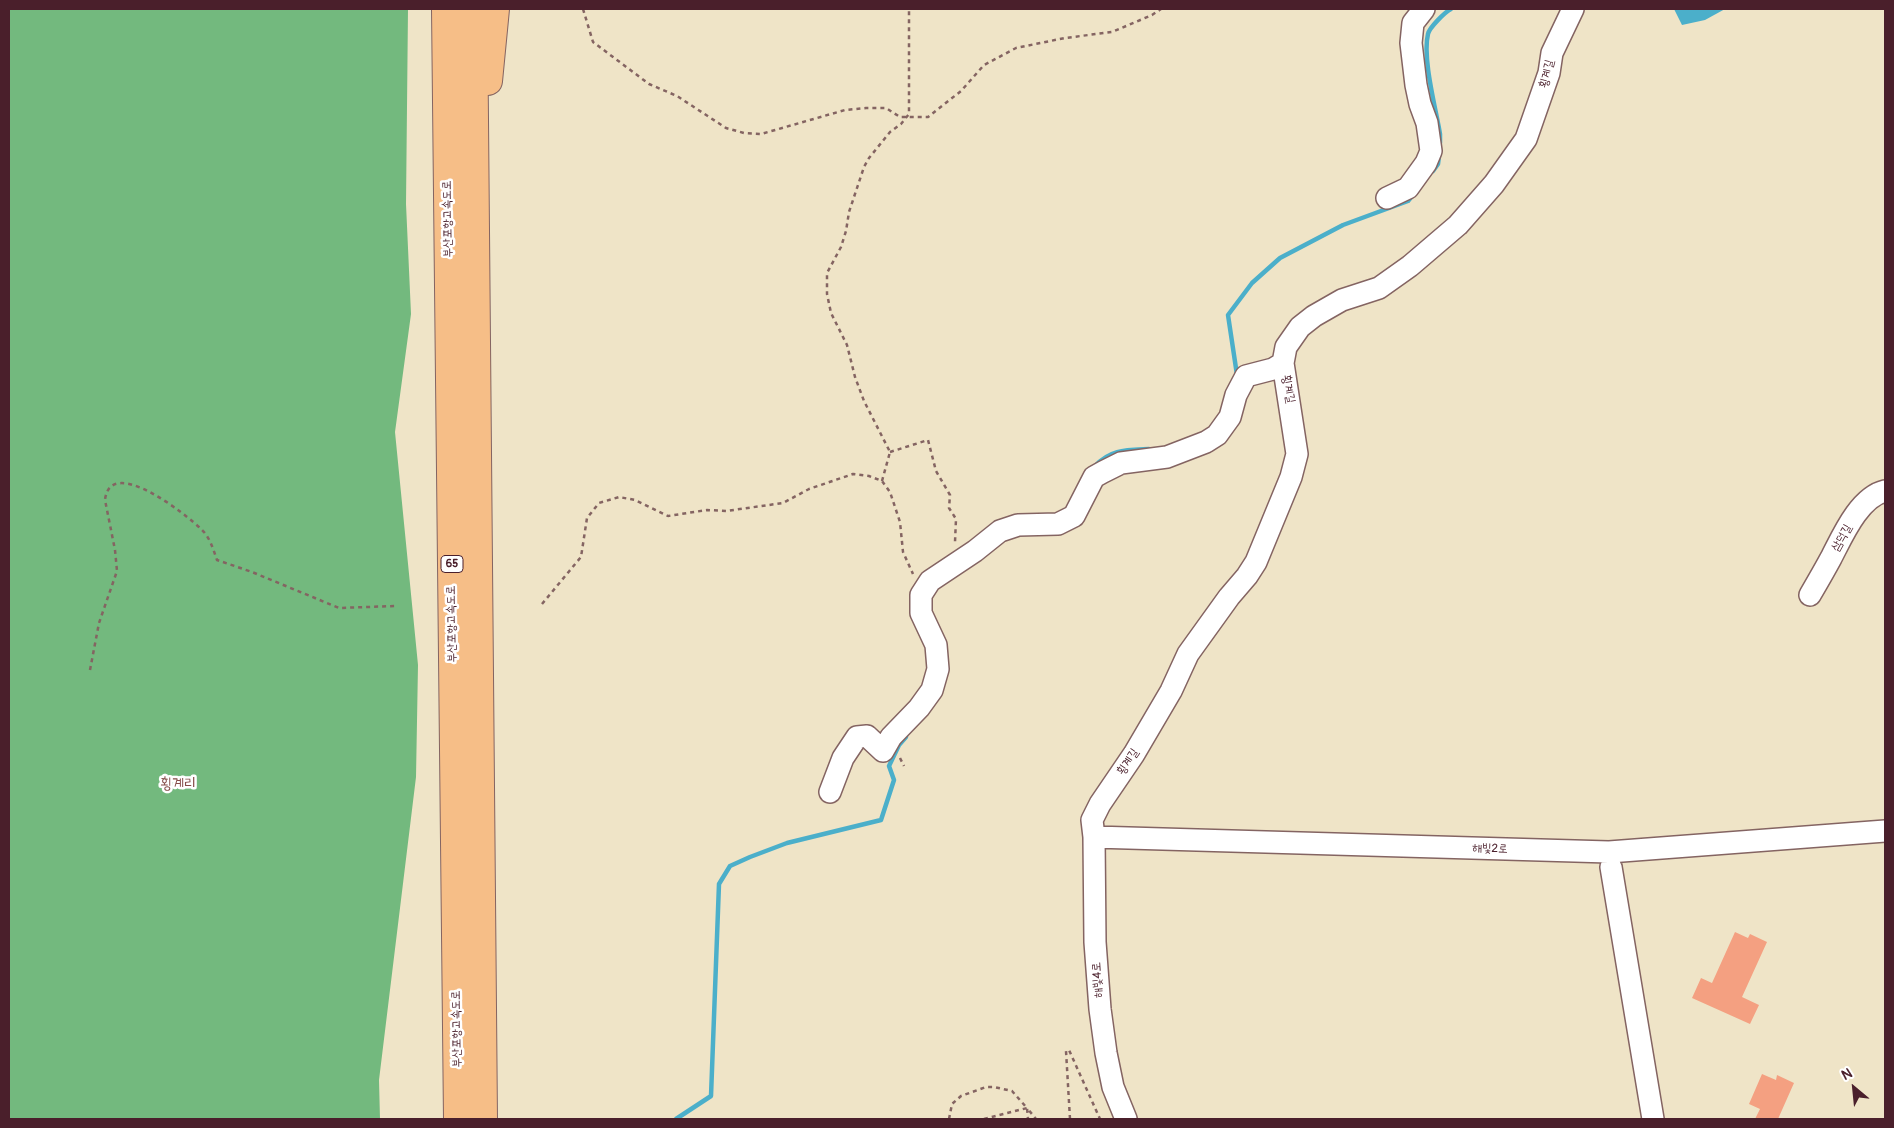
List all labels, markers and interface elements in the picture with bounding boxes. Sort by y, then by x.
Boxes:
street label: 횡계길 [1537,58,1557,90]
street label: 부산포항고속도로 [440,180,456,258]
street label: 횡계길 [1278,373,1298,405]
street label: 삼덕길 [1829,522,1855,554]
road number: 65 [441,556,463,572]
street label: 부산포항고속도로 [444,585,460,663]
street label: 횡계길 [1114,746,1142,778]
district label: 횡계리 [160,775,196,793]
street label: 해빛2로 [1472,841,1508,857]
street label: 해빛4로 [1090,962,1106,998]
street label: 부산포항고속도로 [449,990,465,1068]
north arrow [1829,1063,1879,1113]
text: N [1839,1065,1855,1084]

